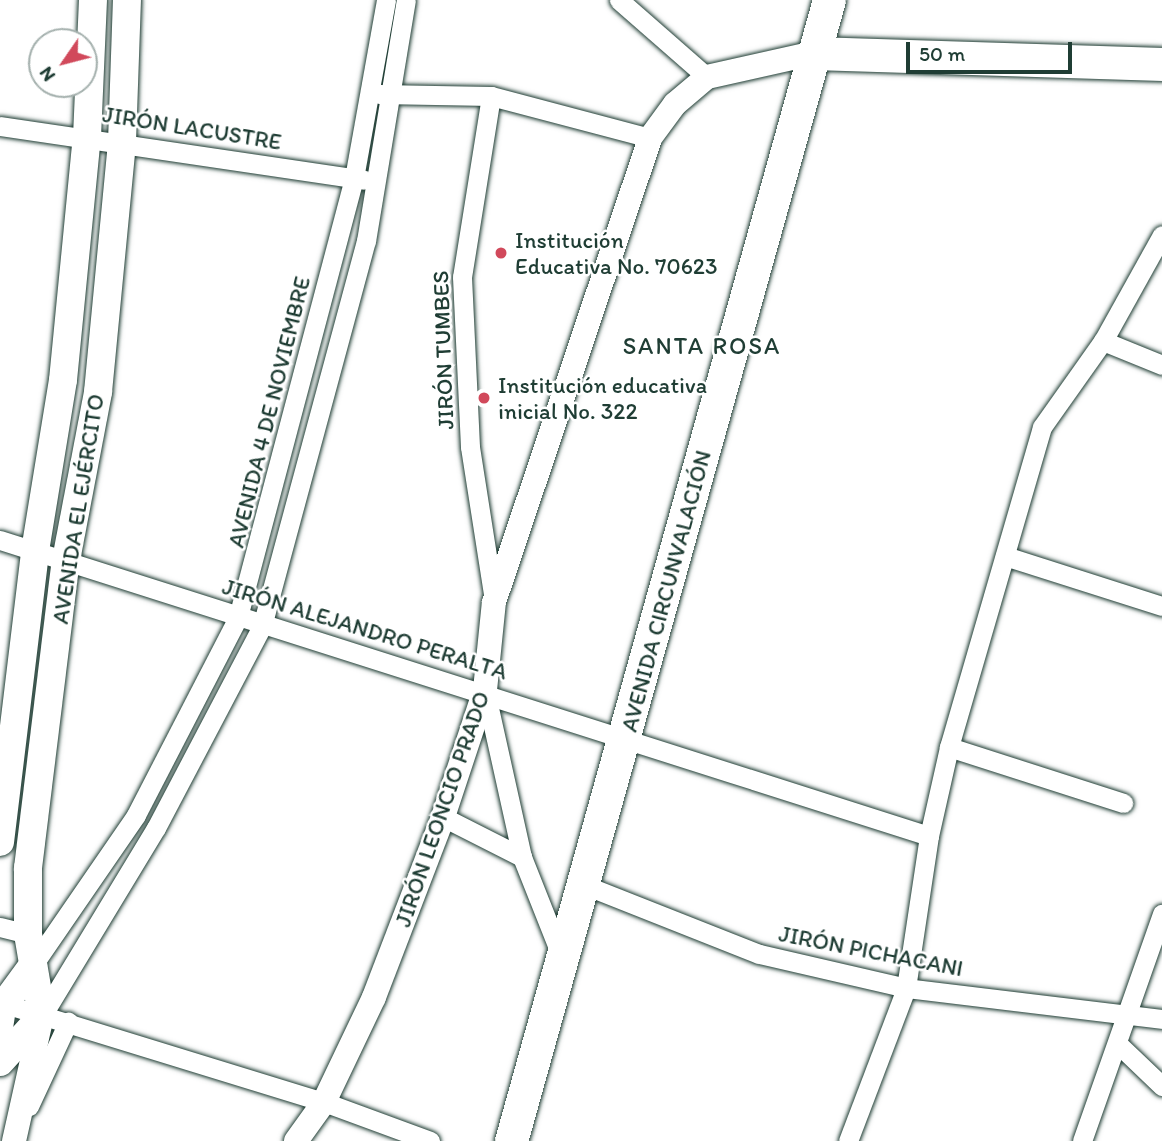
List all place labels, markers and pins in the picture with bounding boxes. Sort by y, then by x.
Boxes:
place label: Institución Educativa No. 70623 [515,226,718,280]
marker: Institución Educativa No. 70623 [493,245,509,261]
place label: Institución educativa inicial No. 322 [498,371,707,425]
marker: Institución educativa inicial No. 322 [476,390,492,406]

